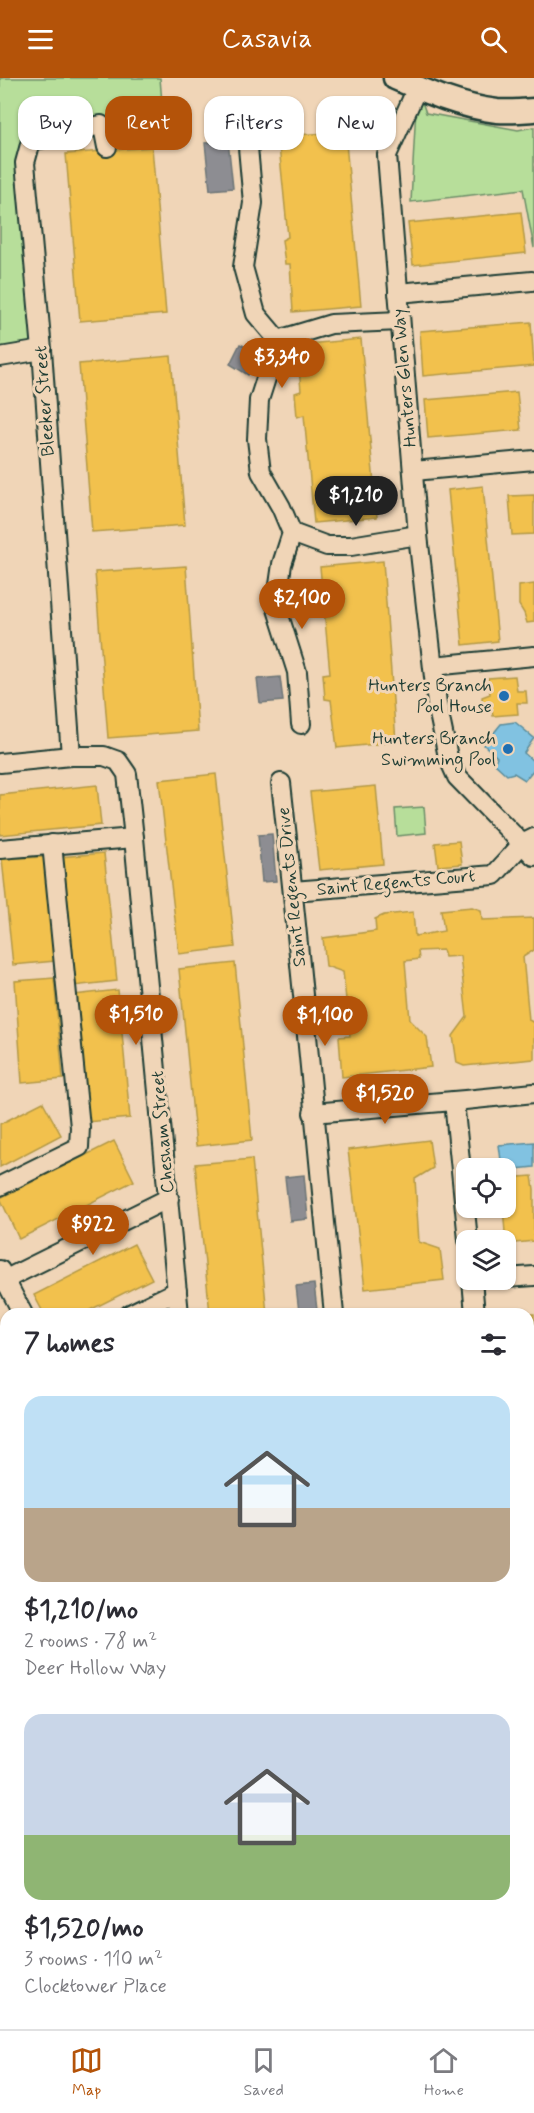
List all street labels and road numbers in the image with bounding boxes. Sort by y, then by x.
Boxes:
street label: Hunters Glen Way [387,308,423,448]
street label: Bleeker Street [29,345,61,457]
street label: Saint Regents Drive [272,806,314,968]
street label: Saint Regents Court [316,864,477,904]
street label: Chesham Street [146,1069,180,1194]

